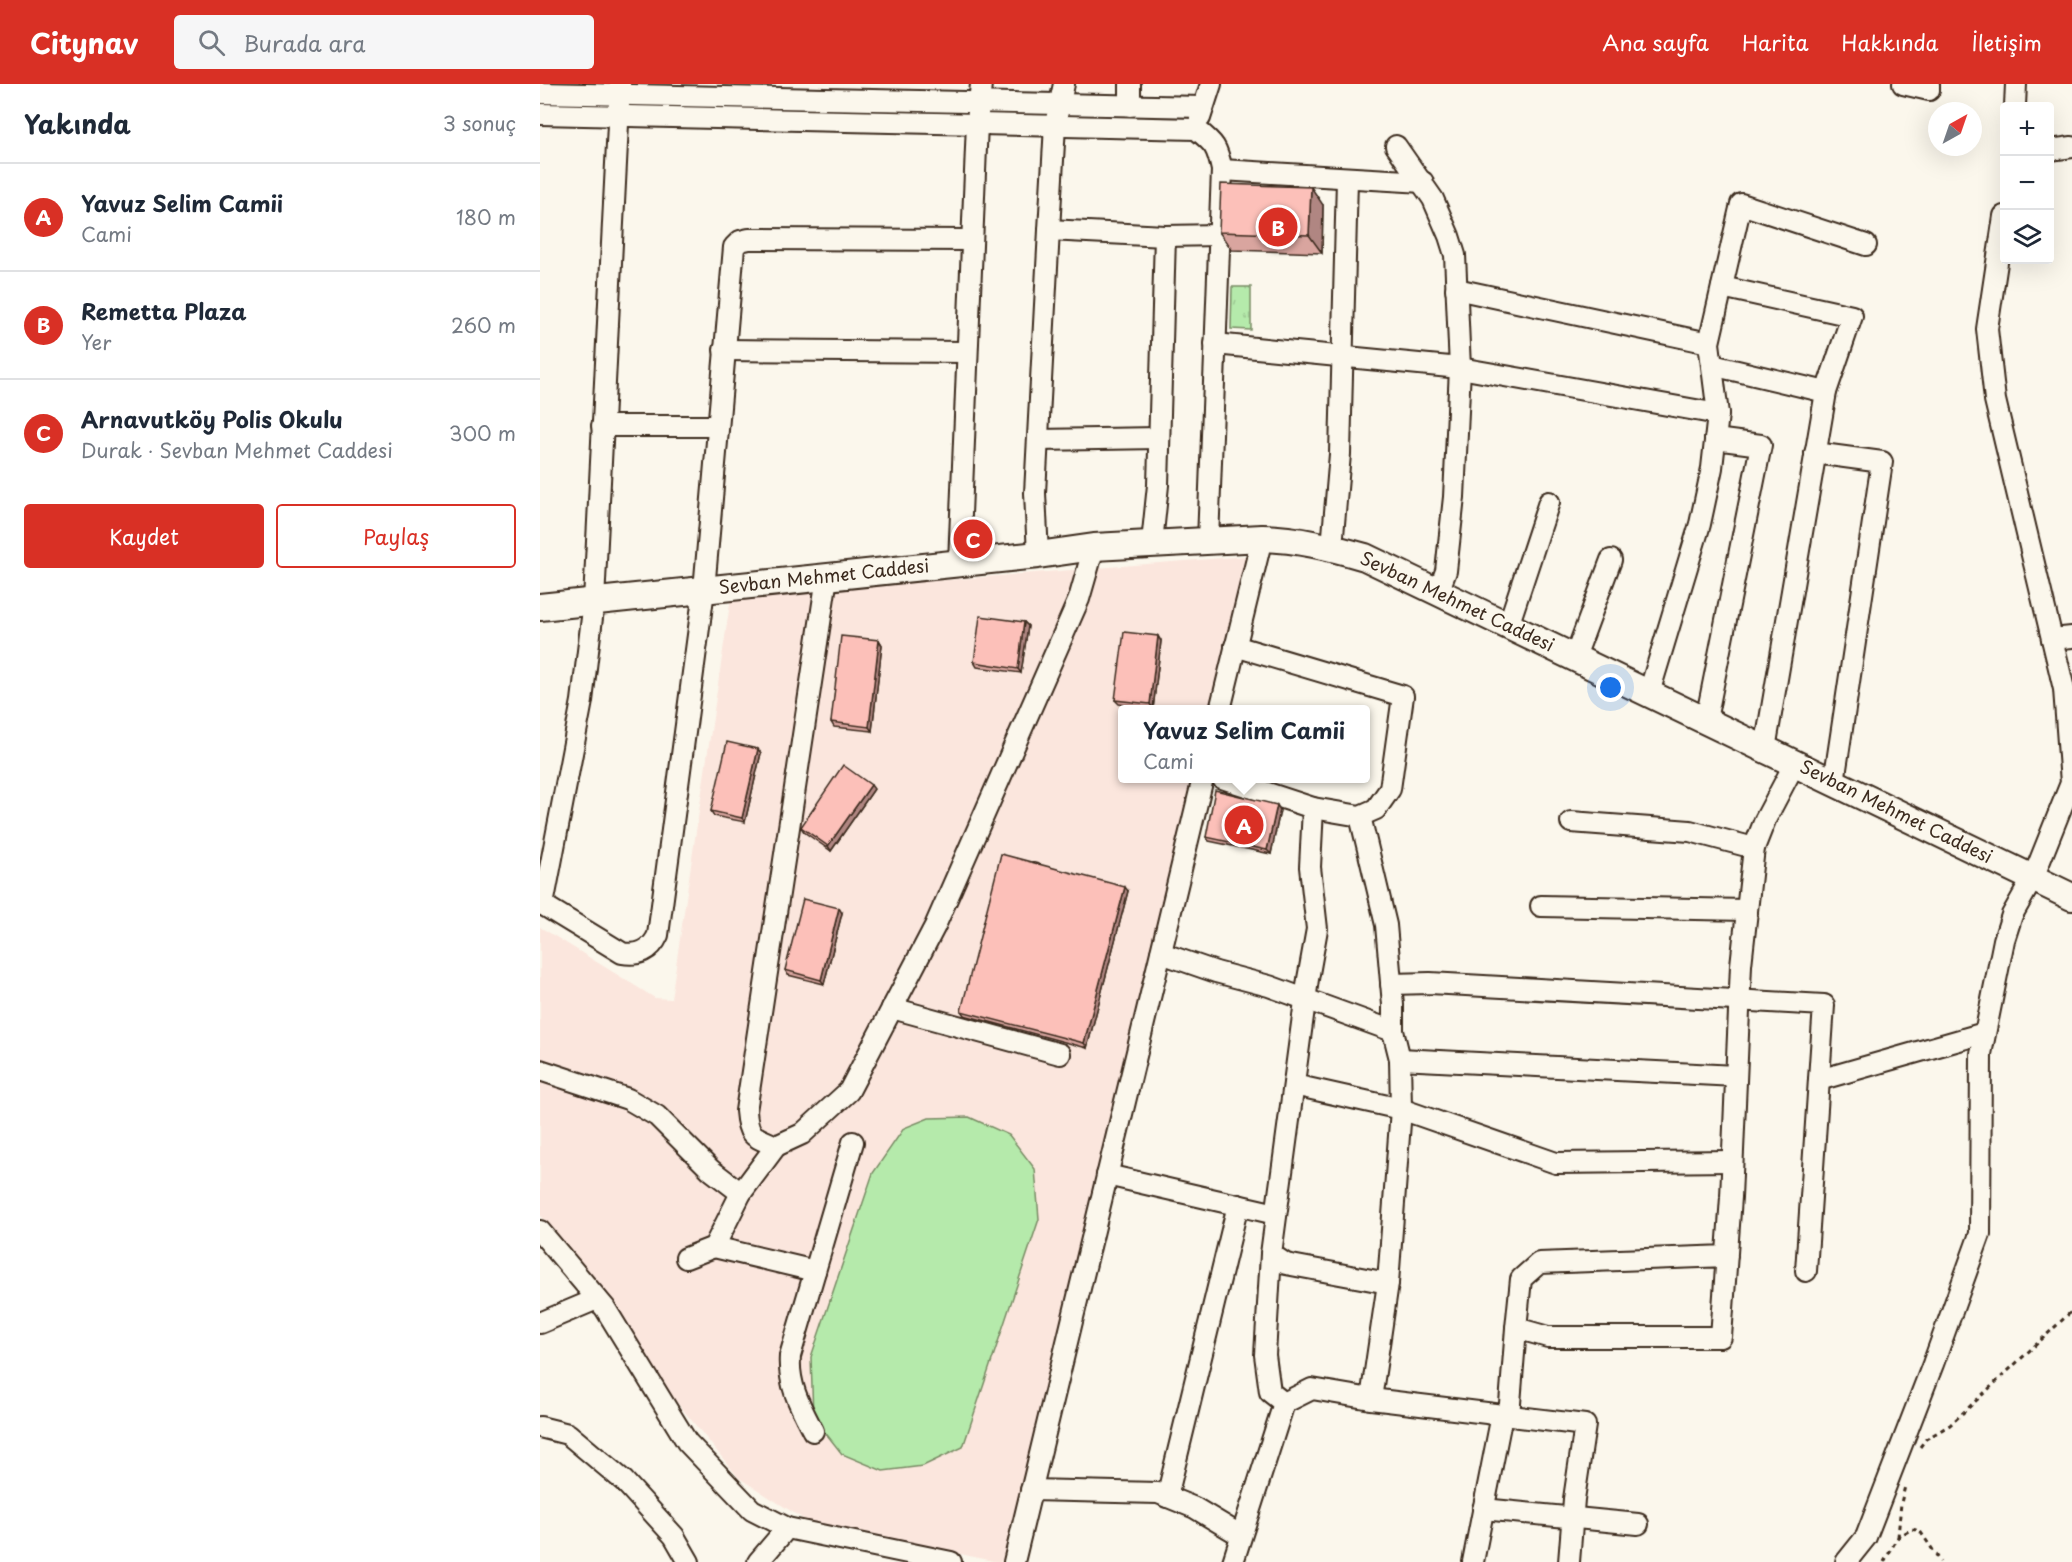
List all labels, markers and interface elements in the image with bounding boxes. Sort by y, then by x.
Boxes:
search box [174,15,594,69]
text: Citynav [30,21,138,64]
icon: search [195,26,228,59]
text: Burada ara [243,26,365,59]
text: Ana sayfa [1602,26,1709,58]
text: Harita [1742,26,1809,58]
text: Hakkında [1842,26,1938,58]
text: İletişim [1971,26,2042,58]
north arrow [1928,102,1982,156]
map controls [2000,102,2054,264]
button: + [2000,102,2054,156]
text: Yakında [24,104,131,143]
text: 3 sonuç [443,108,516,138]
button: − [2000,156,2054,210]
text: Yavuz Selim Camii [81,186,283,219]
text: A [36,202,51,232]
text: 180 m [456,202,516,232]
pin: B [1258,204,1298,250]
button: layers [2000,210,2054,264]
text: Cami [81,219,132,249]
text: Remetta Plaza [81,294,246,327]
text: B [37,310,50,340]
text: 260 m [451,310,516,340]
text: Yer [81,327,111,357]
text: Arnavutköy Polis Okulu [81,402,343,435]
text: C [36,418,51,448]
text: 300 m [449,418,516,448]
text: Durak · Sevban Mehmet Caddesi [81,435,393,465]
button: Kaydet [24,504,264,568]
button: Paylaş [276,504,516,568]
pin: C [954,516,992,562]
street label: Sevban Mehmet Caddesi [1356,544,1559,658]
street label: Sevban Mehmet Caddesi [717,551,930,600]
your location [1596,673,1625,702]
popup [1118,705,1370,783]
text: Yavuz Selim Camii [1143,713,1345,746]
text: Cami [1143,746,1194,776]
street label: Sevban Mehmet Caddesi [1796,752,1998,869]
pin: A [1224,802,1264,848]

